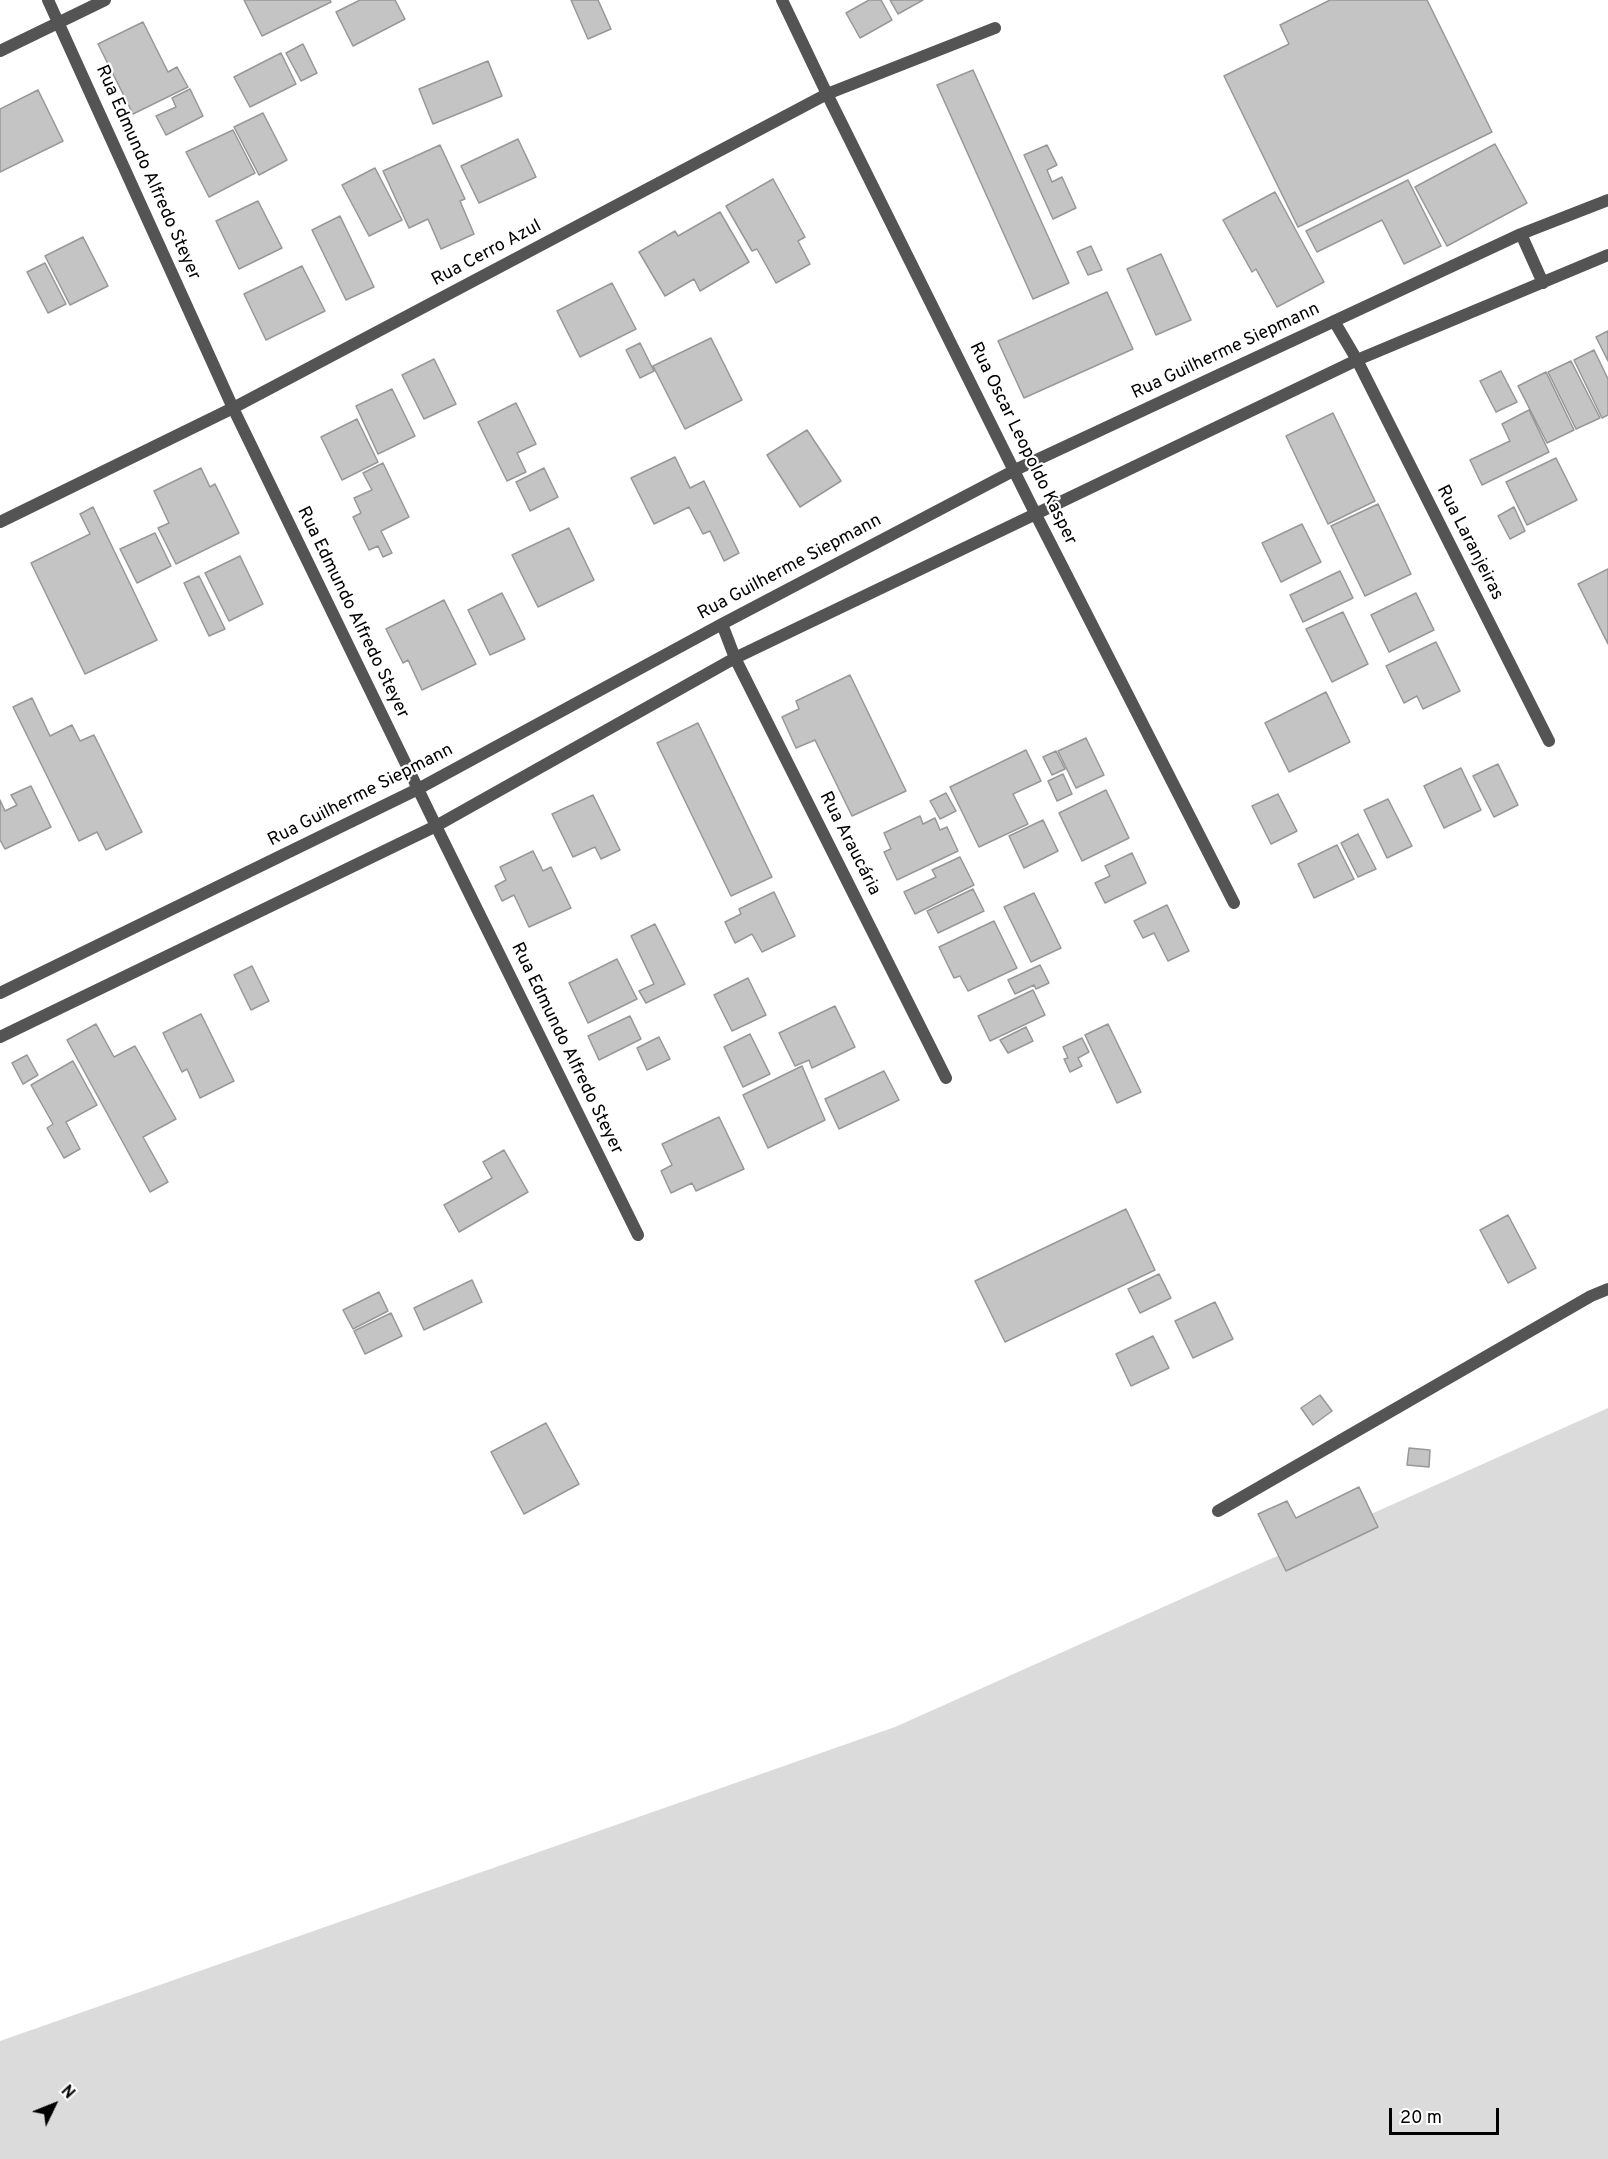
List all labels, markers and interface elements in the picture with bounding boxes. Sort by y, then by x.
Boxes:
street label: Rua Edmundo Alfredo Steyer [90,62,204,284]
street label: Rua Cerro Azul [428,216,546,292]
street label: Rua Guilherme Siepmann [1129,299,1323,405]
street label: Rua Oscar Leopoldo Kasper [963,339,1081,549]
street label: Rua Laranjeiras [1431,482,1507,604]
street label: Rua Edmundo Alfredo Steyer [291,504,413,722]
street label: Rua Guilherme Siepmann [694,510,886,626]
street label: Rua Guilherme Siepmann [265,740,457,852]
street label: Rua Araucária [814,789,884,899]
street label: Rua Edmundo Alfredo Steyer [505,940,627,1158]
north arrow [24,2075,84,2135]
text: N [56,2082,78,2104]
scale bar [1392,2096,1502,2134]
text: 20 m [1400,2107,1442,2130]

